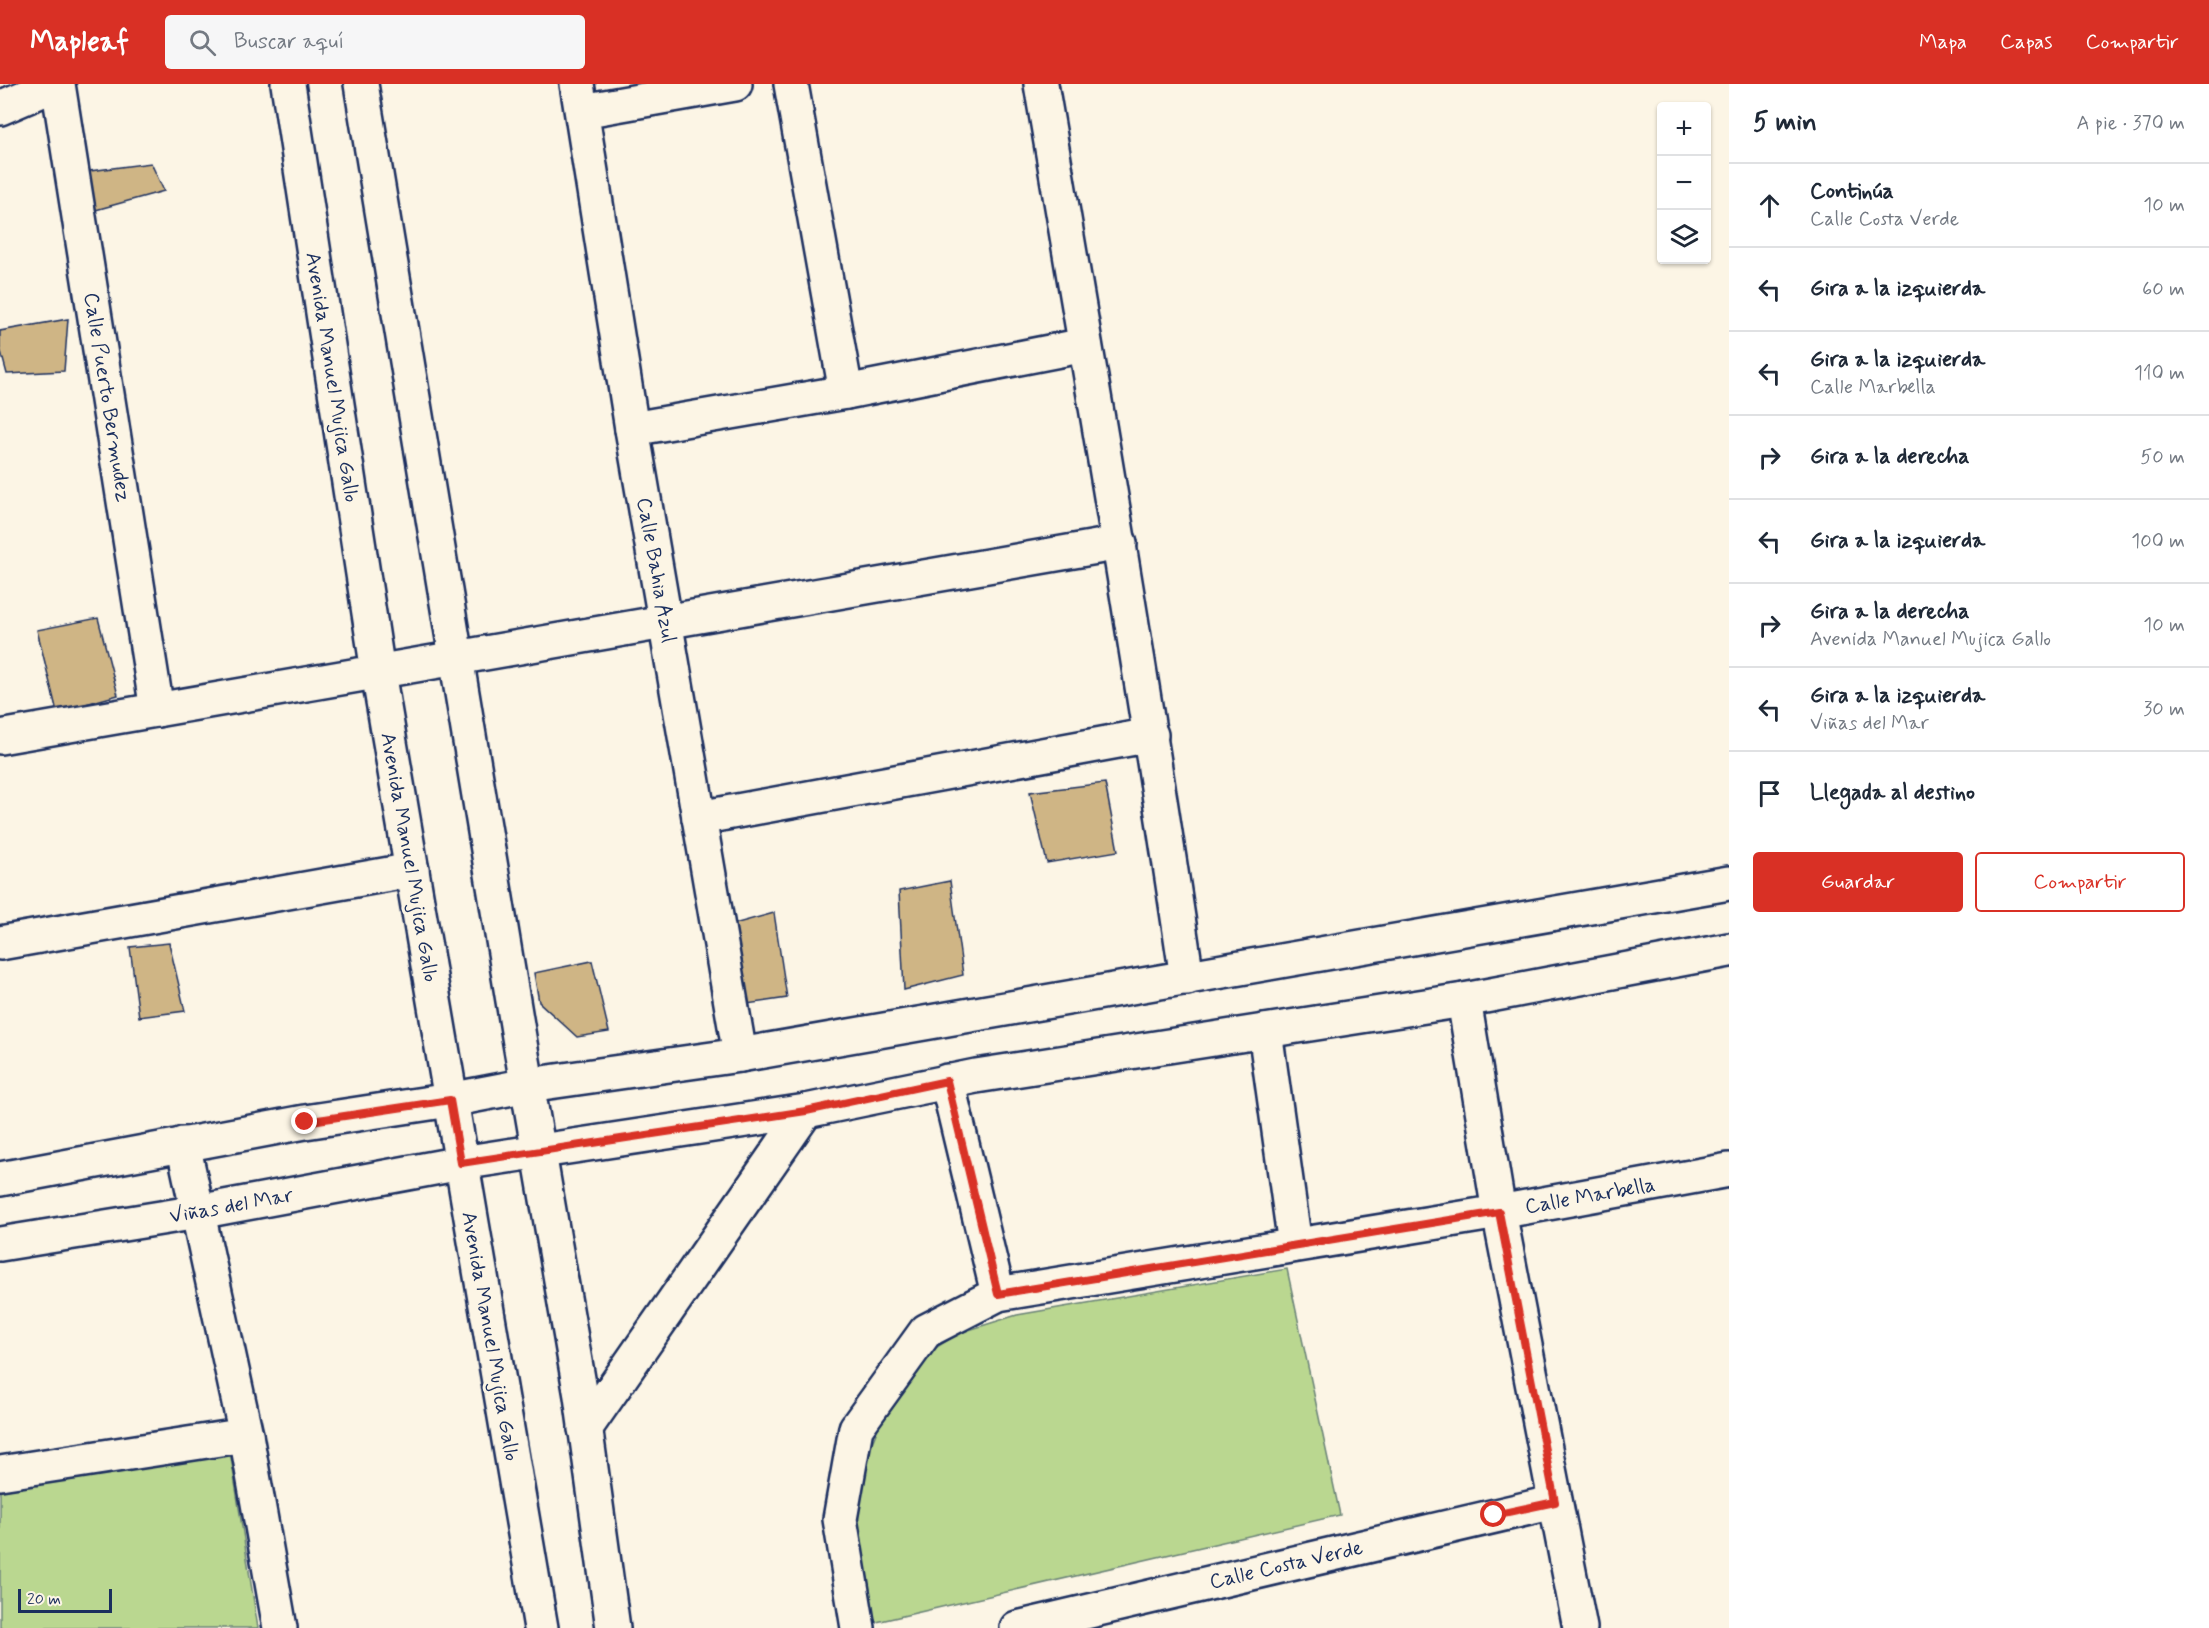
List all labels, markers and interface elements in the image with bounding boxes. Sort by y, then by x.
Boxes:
search box [165,15,585,69]
text: Mapleaf [30,24,129,61]
icon: search [186,26,219,59]
text: Buscar aquí [234,28,344,56]
text: Mapa [1919,28,1967,56]
text: Capas [2000,28,2053,56]
text: Compartir [2086,28,2179,56]
map controls [1657,102,1711,264]
button: + [1657,102,1711,156]
text: 5 min [1753,106,1817,140]
text: A pie · 370 m [2077,110,2185,137]
button: − [1657,156,1711,210]
text: Continúa [1810,178,1894,206]
icon: ahead [1753,189,1786,222]
text: 10 m [2143,192,2185,219]
text: Calle Costa Verde [1810,206,1959,233]
button: layers [1657,210,1711,264]
street label: Avenida Manuel Mujica Gallo [298,250,366,504]
icon: left [1753,273,1786,306]
text: Gira a la izquierda [1810,275,1985,303]
text: 60 m [2142,276,2185,303]
street label: Calle Puerto Bermudez [77,290,137,504]
text: Gira a la izquierda [1810,346,1985,374]
icon: left [1753,357,1786,390]
text: 110 m [2134,360,2185,387]
text: Calle Marbella [1810,374,1936,401]
icon: right [1753,441,1786,474]
text: Gira a la derecha [1810,443,1970,471]
text: 50 m [2140,444,2185,471]
street label: Calle Bahia Azul [629,495,683,645]
icon: left [1753,525,1786,558]
text: Gira a la izquierda [1810,527,1985,555]
text: 100 m [2131,528,2185,555]
text: Gira a la derecha [1810,598,1970,626]
icon: right [1753,609,1786,642]
text: 10 m [2143,612,2185,639]
text: Avenida Manuel Mujica Gallo [1810,626,2051,653]
text: Gira a la izquierda [1810,682,1985,710]
icon: left [1753,693,1786,726]
text: 30 m [2143,696,2185,723]
text: Viñas del Mar [1810,710,1929,737]
street label: Avenida Manuel Mujica Gallo [373,730,445,984]
icon: arrive [1753,777,1786,810]
text: Llegada al destino [1810,779,1975,807]
button: Guardar [1753,852,1963,912]
button: Compartir [1975,852,2185,912]
route end [291,1108,317,1134]
street label: Calle Marbella [1523,1171,1658,1221]
street label: Viñas del Mar [167,1181,295,1231]
street label: Avenida Manuel Mujica Gallo [454,1209,526,1463]
route start [1480,1501,1506,1527]
street label: Calle Costa Verde [1207,1534,1366,1596]
scale bar [18,1586,112,1614]
text: 20 m [27,1589,61,1610]

